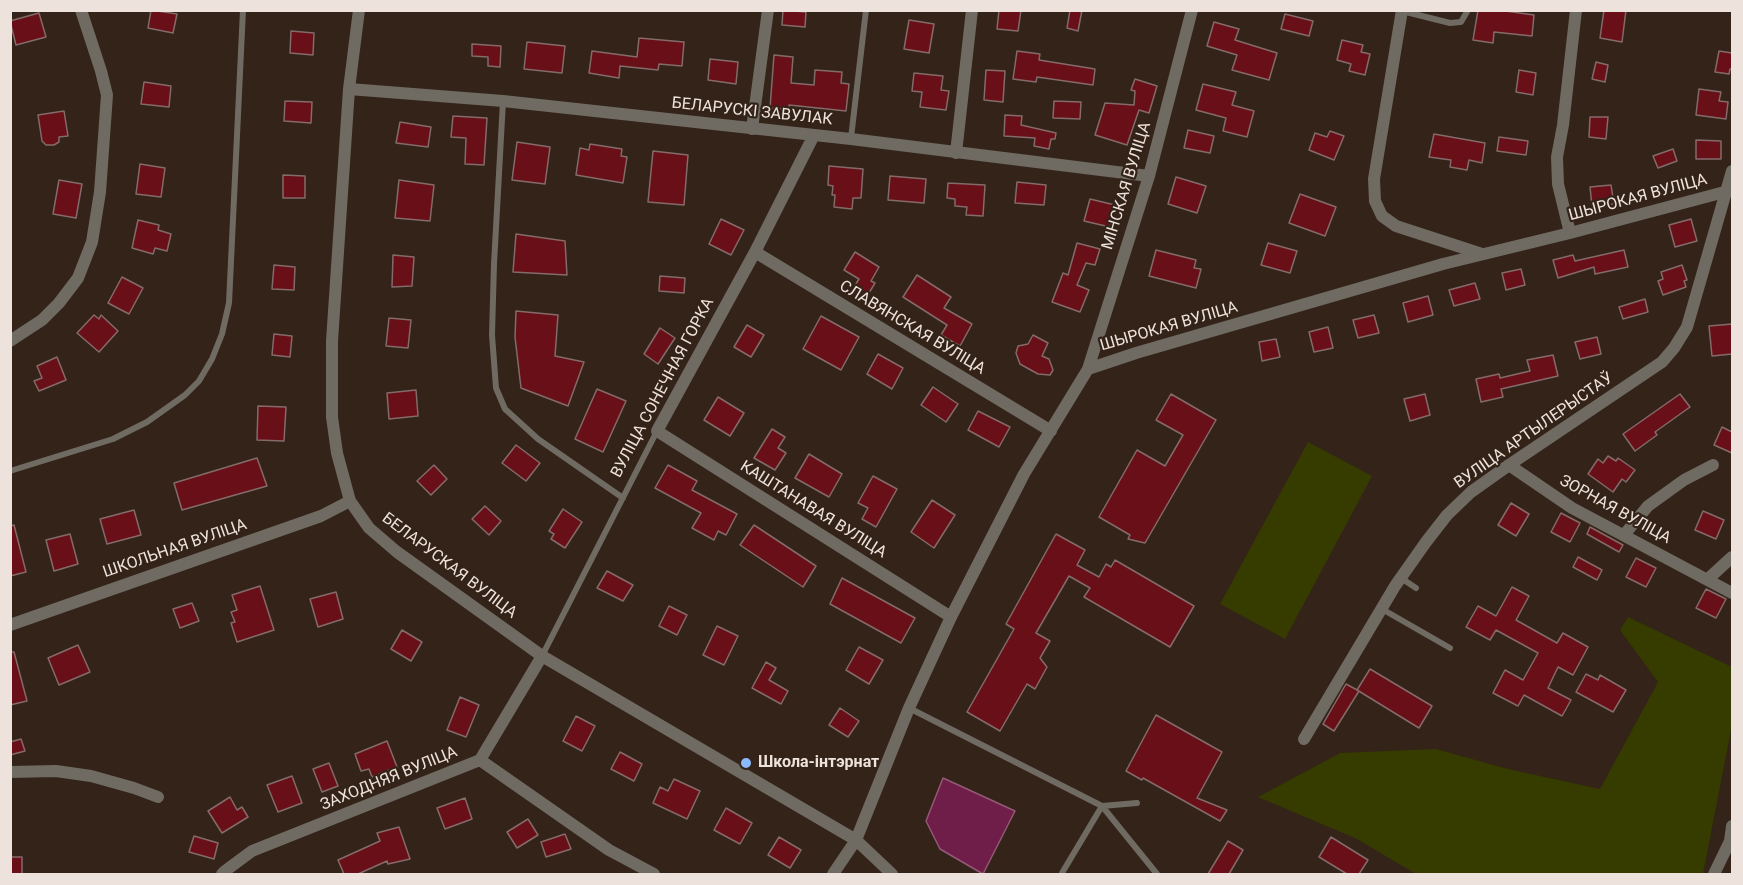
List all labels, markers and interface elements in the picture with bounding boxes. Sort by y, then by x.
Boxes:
street label: БЕЛАРУСКІ ЗАВУЛАК [671,94,833,130]
street label: МІНСКАЯ ВУЛІЦА [1098,120,1156,252]
street label: ШЫРОКАЯ ВУЛІЦА [1567,170,1709,226]
street label: СЛАВЯНСКАЯ ВУЛІЦА [836,277,988,379]
street label: ВУЛІЦА СОНЕЧНАЯ ГОРКА [607,295,719,481]
street label: ШЫРОКАЯ ВУЛІЦА [1098,298,1240,356]
street label: ВУЛІЦА АРТЫЛЕРЫСТАЎ [1451,369,1617,493]
street label: КАШТАНАВАЯ ВУЛІЦА [736,457,890,563]
street label: ЗОРНАЯ ВУЛІЦА [1556,471,1674,549]
street label: БЕЛАРУСКАЯ ВУЛІЦА [378,509,520,623]
street label: ШКОЛЬНАЯ ВУЛІЦА [101,515,249,583]
street label: ЗАХОДНЯЯ ВУЛІЦА [318,743,460,815]
place label: Школа-інтэрнат [758,753,879,773]
marker: Школа-інтэрнат [739,756,753,770]

